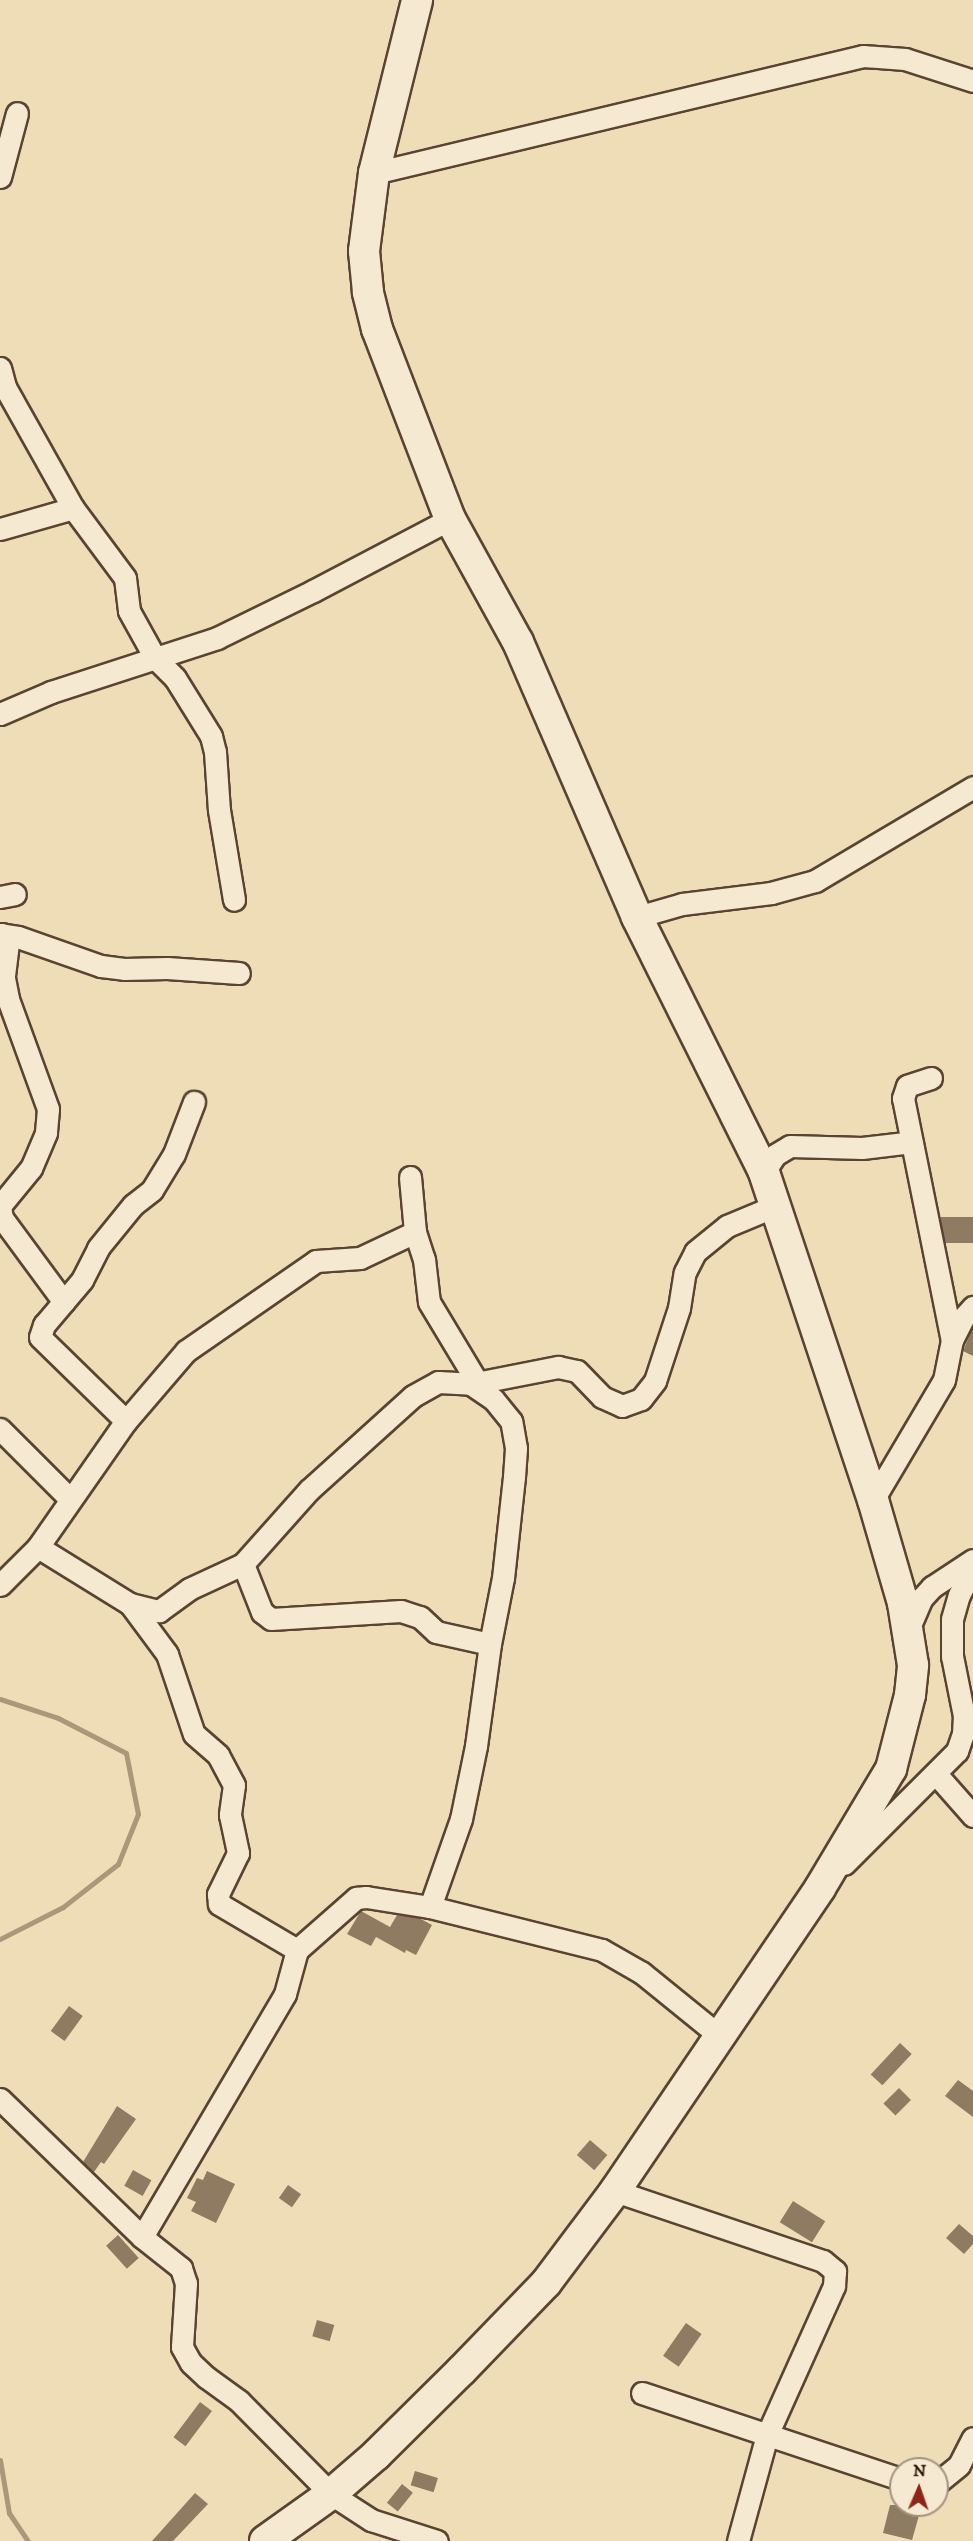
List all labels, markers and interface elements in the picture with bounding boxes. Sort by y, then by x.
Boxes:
north arrow [889,2457,949,2517]
text: N [913,2461,926,2481]

